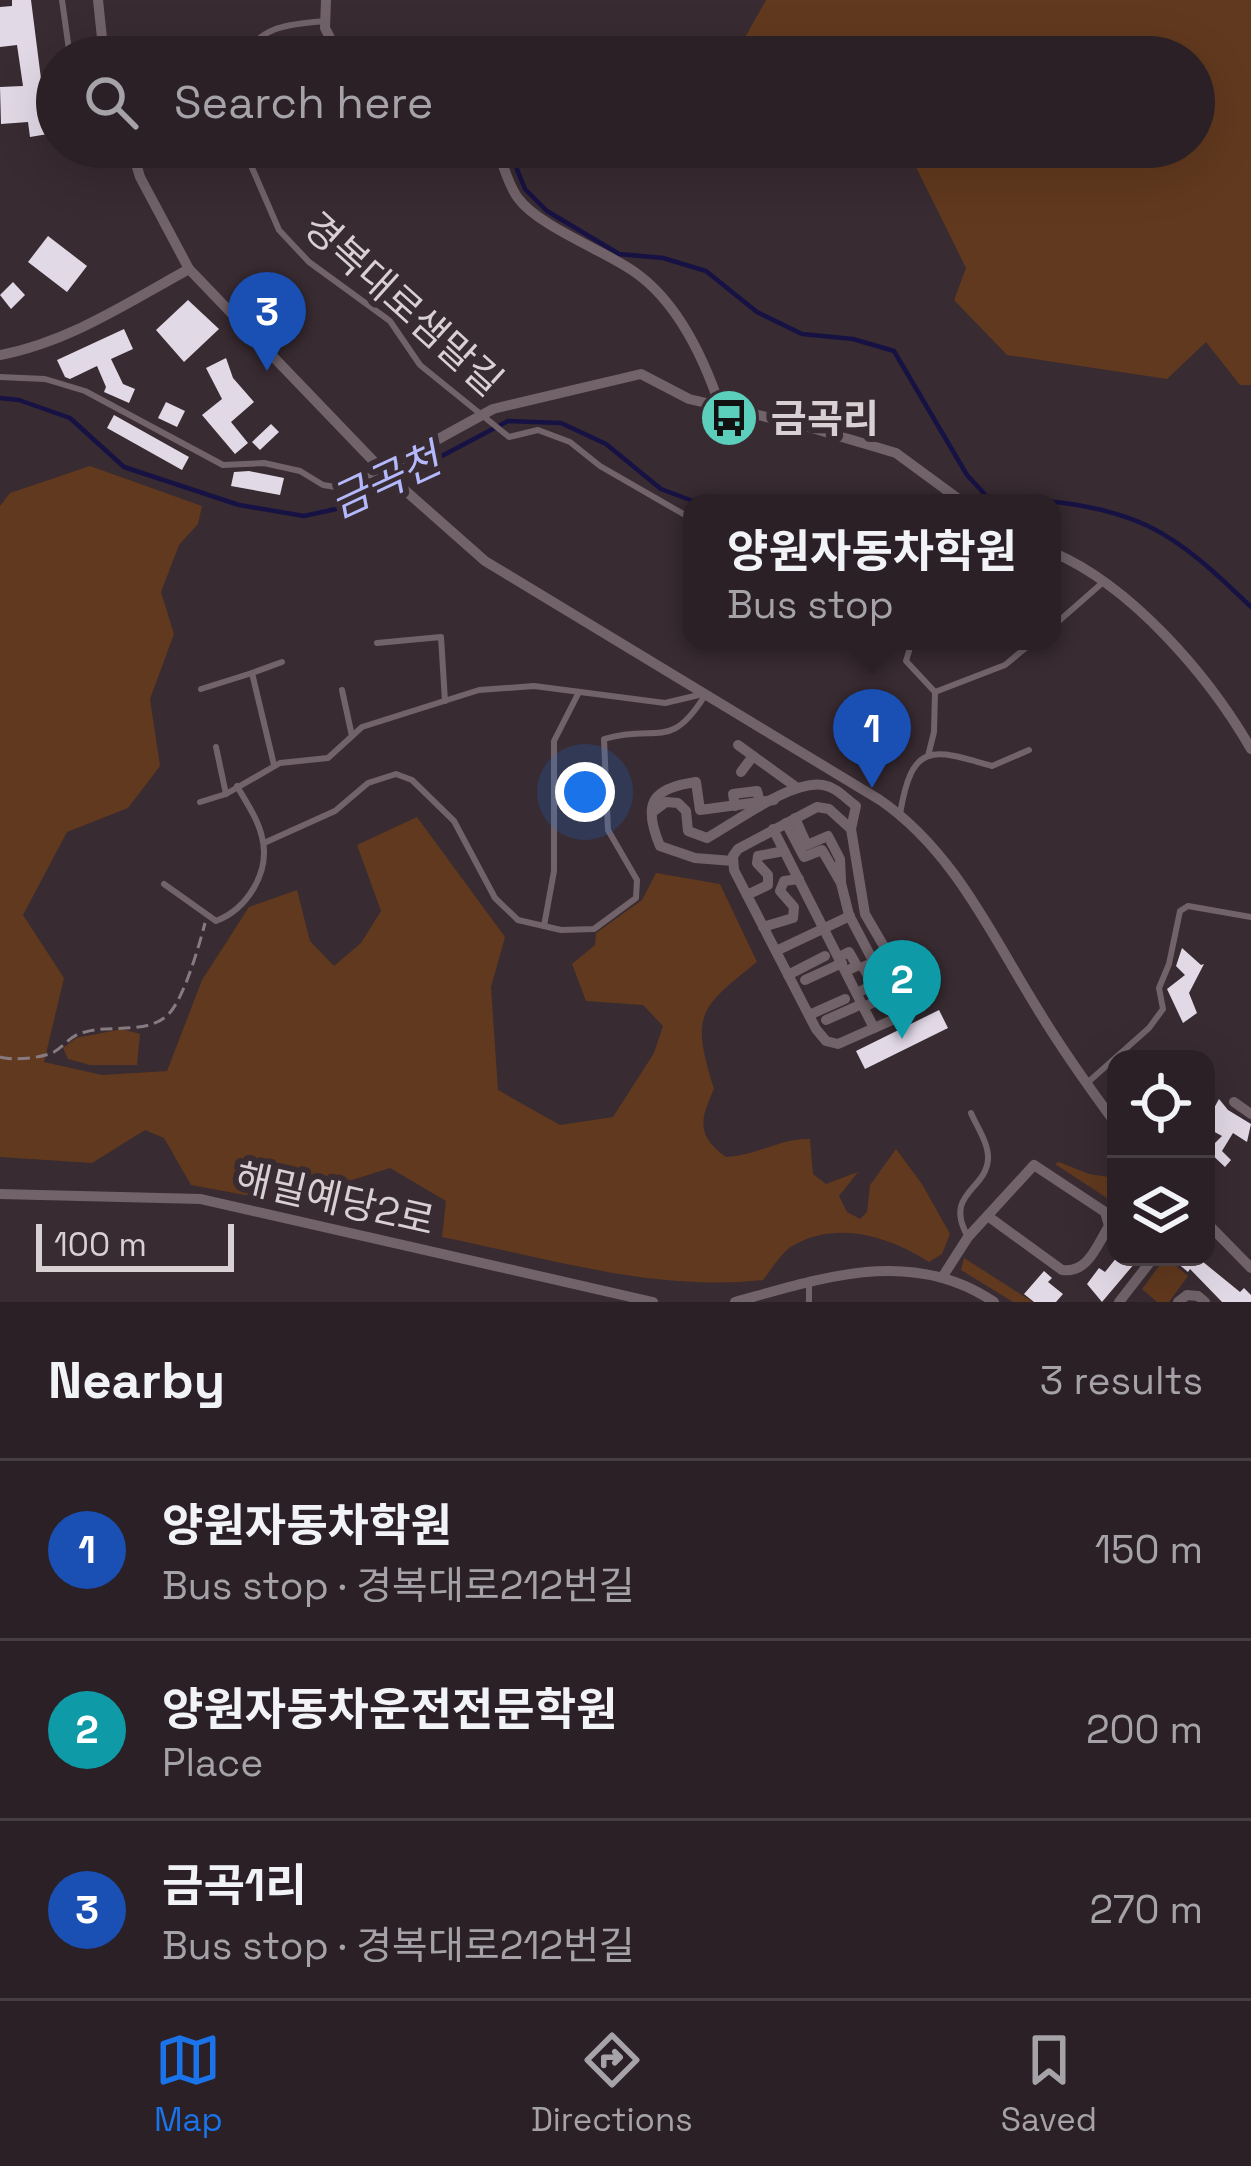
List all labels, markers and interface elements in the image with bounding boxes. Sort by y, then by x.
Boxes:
search box [36,36,1215,168]
icon: search [78,69,144,135]
text: Search here [174,74,433,131]
street label: 경복대로샘말길 [293,202,513,406]
pin: 3 [228,272,306,371]
bus stop icon: 금곡리 [698,387,760,449]
place label: 금곡리 [771,394,879,443]
water label: 금곡천 [321,431,453,530]
popup [683,494,1061,650]
text: 양원자동차학원 [727,523,1017,580]
text: Bus stop [727,580,894,629]
pin: 1 [833,689,911,788]
your location [555,762,615,822]
pin: 2 [863,940,941,1039]
map controls [1107,1050,1215,1266]
button: locate [1107,1050,1215,1158]
street label: 해밀예당2로 [231,1152,439,1246]
button: layers [1107,1158,1215,1266]
scale bar [36,1218,234,1271]
text: 100 m [54,1224,147,1266]
text: Nearby [48,1348,225,1413]
text: 3 results [1040,1356,1203,1405]
text: 양원자동차학원 [162,1497,452,1554]
text: 1 [78,1525,96,1574]
text: 150 m [1095,1525,1203,1574]
text: Bus stop · 경복대로212번길 [162,1561,635,1610]
text: 양원자동차운전전문학원 [162,1681,617,1738]
text: 2 [75,1705,99,1754]
text: 200 m [1086,1705,1203,1754]
text: Place [162,1738,263,1787]
text: 금곡1리 [162,1857,307,1914]
text: 3 [75,1885,99,1934]
text: 270 m [1090,1885,1203,1934]
text: Bus stop · 경복대로212번길 [162,1921,635,1970]
tab: Map [154,2027,223,2141]
tab: Directions [531,2027,693,2141]
tab: Saved [1001,2027,1097,2141]

